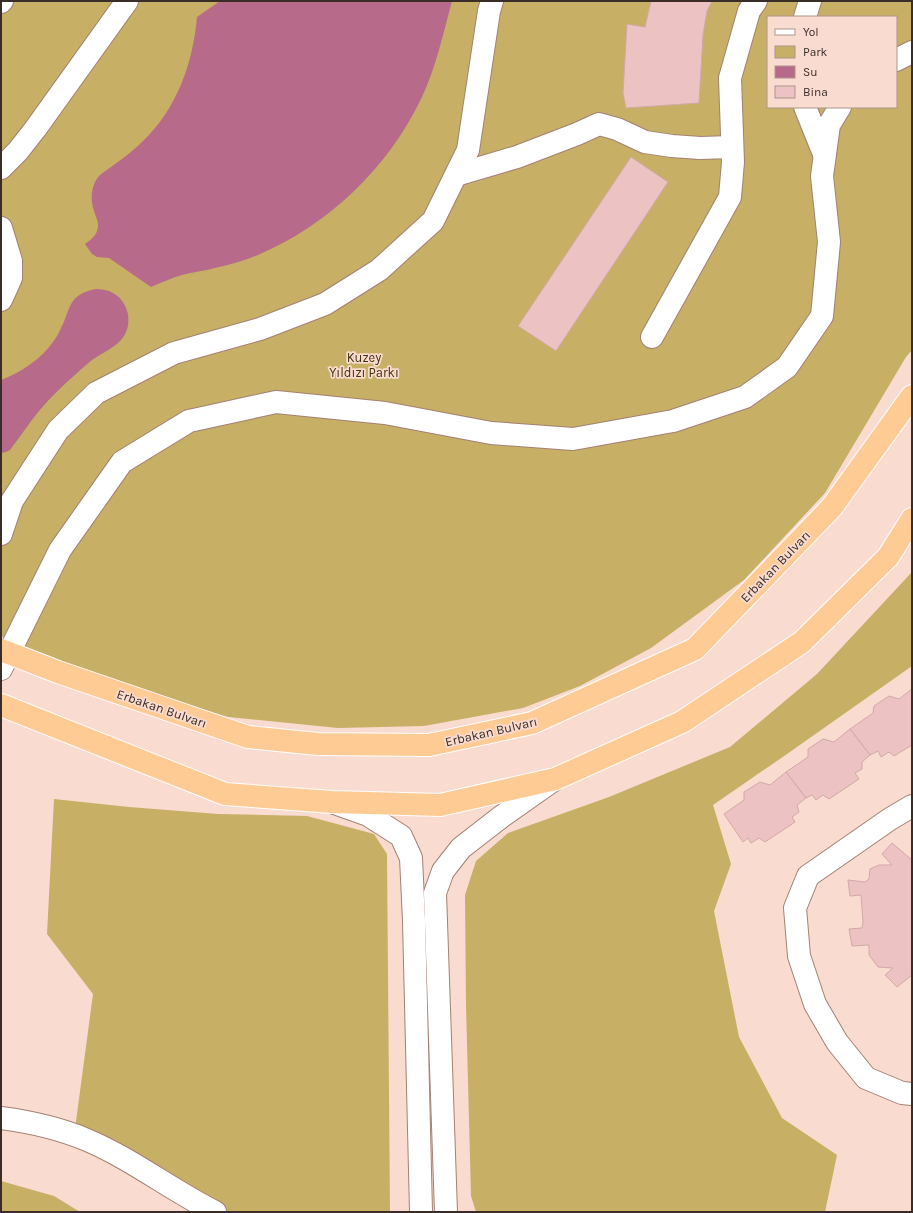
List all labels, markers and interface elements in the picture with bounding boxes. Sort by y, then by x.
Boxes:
legend [767,16,897,108]
text: Yol [803,25,819,39]
text: Park [803,45,828,59]
text: Su [803,65,818,79]
text: Bina [803,85,828,99]
park label: Kuzey Yıldızı Parkı [329,350,399,380]
street label: Erbakan Bulvarı [737,527,813,605]
street label: Erbakan Bulvarı [115,686,209,731]
street label: Erbakan Bulvarı [444,714,539,749]

